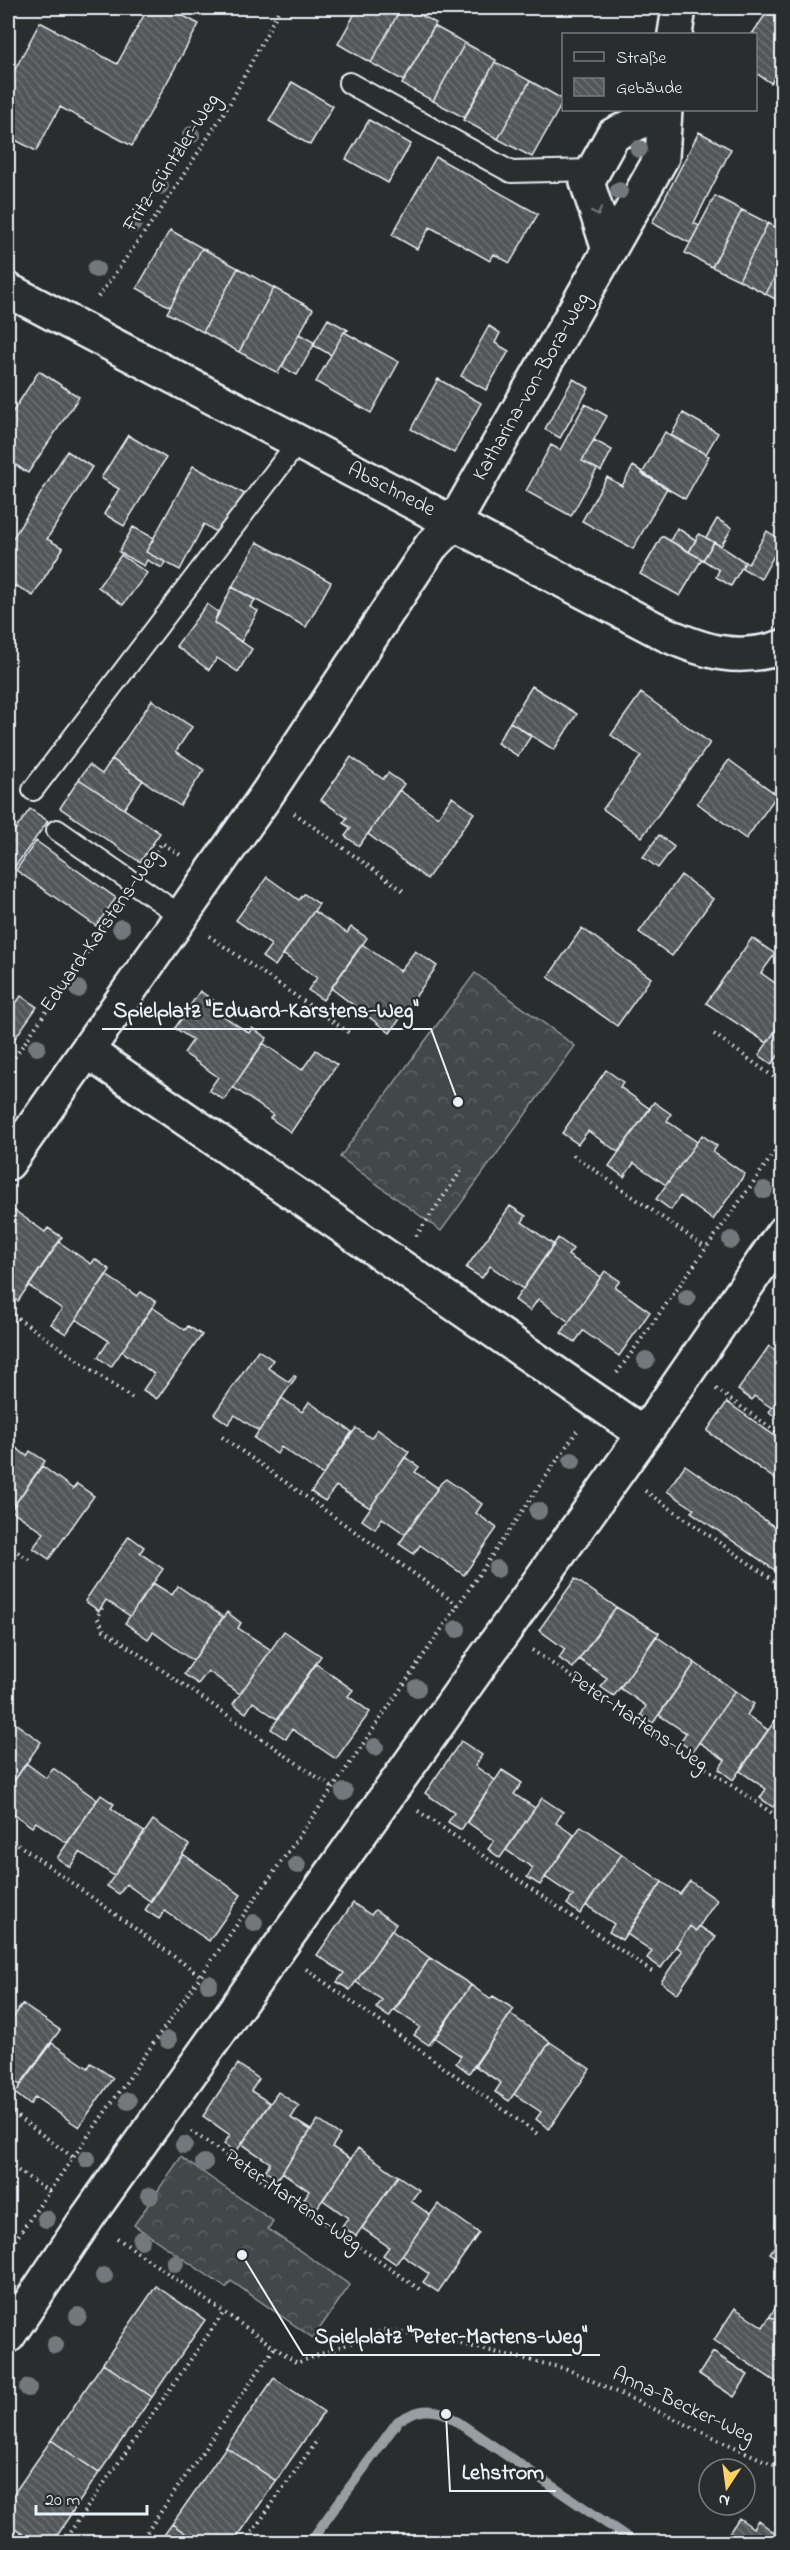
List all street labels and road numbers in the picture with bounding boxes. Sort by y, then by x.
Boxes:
street label: Fritz-Güntzler-Weg [115,88,230,240]
street label: Katharina-von-Bora-Weg [466,287,600,488]
street label: Abschnede [342,455,441,525]
street label: Eduard-Karstens-Weg [33,843,170,1020]
street label: Peter-Martens-Weg [561,1664,714,1781]
street label: Peter-Martens-Weg [217,2142,368,2261]
street label: Anna-Becker-Weg [606,2360,759,2454]

